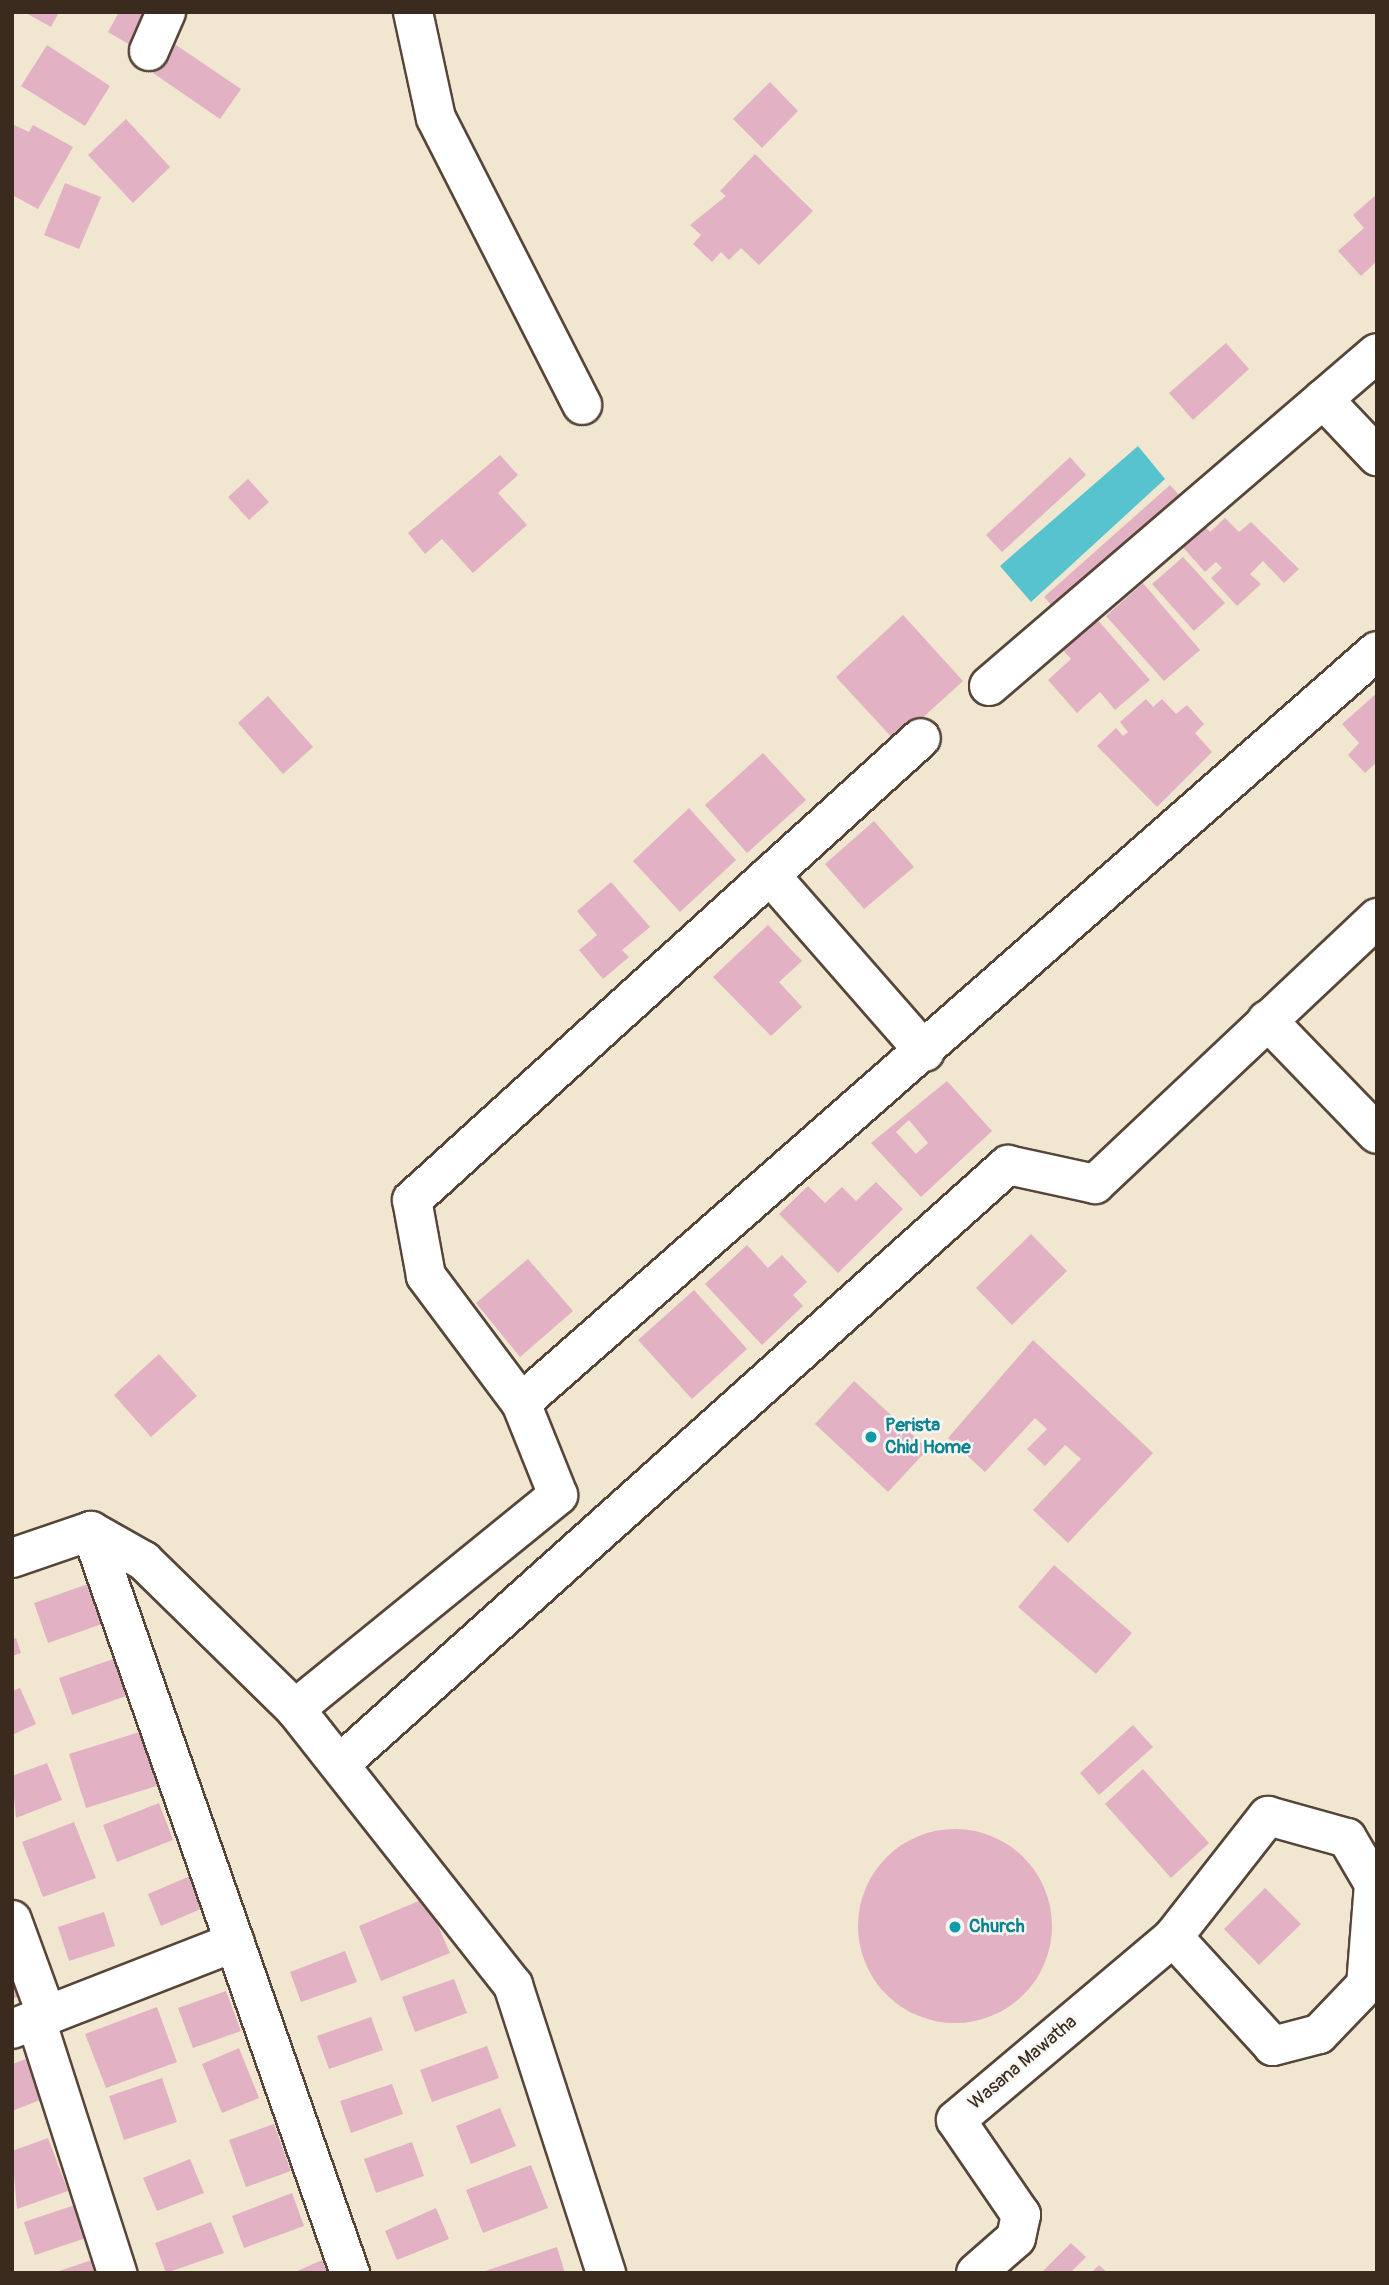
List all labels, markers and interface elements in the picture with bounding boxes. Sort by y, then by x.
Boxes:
place label: Perista Chid Home [885,1415,971,1459]
marker: Perista Chid Home [863,1429,879,1445]
place label: Church [969,1916,1025,1938]
marker: Church [947,1919,963,1935]
street label: Wasana Mawatha [964,2011,1082,2115]

